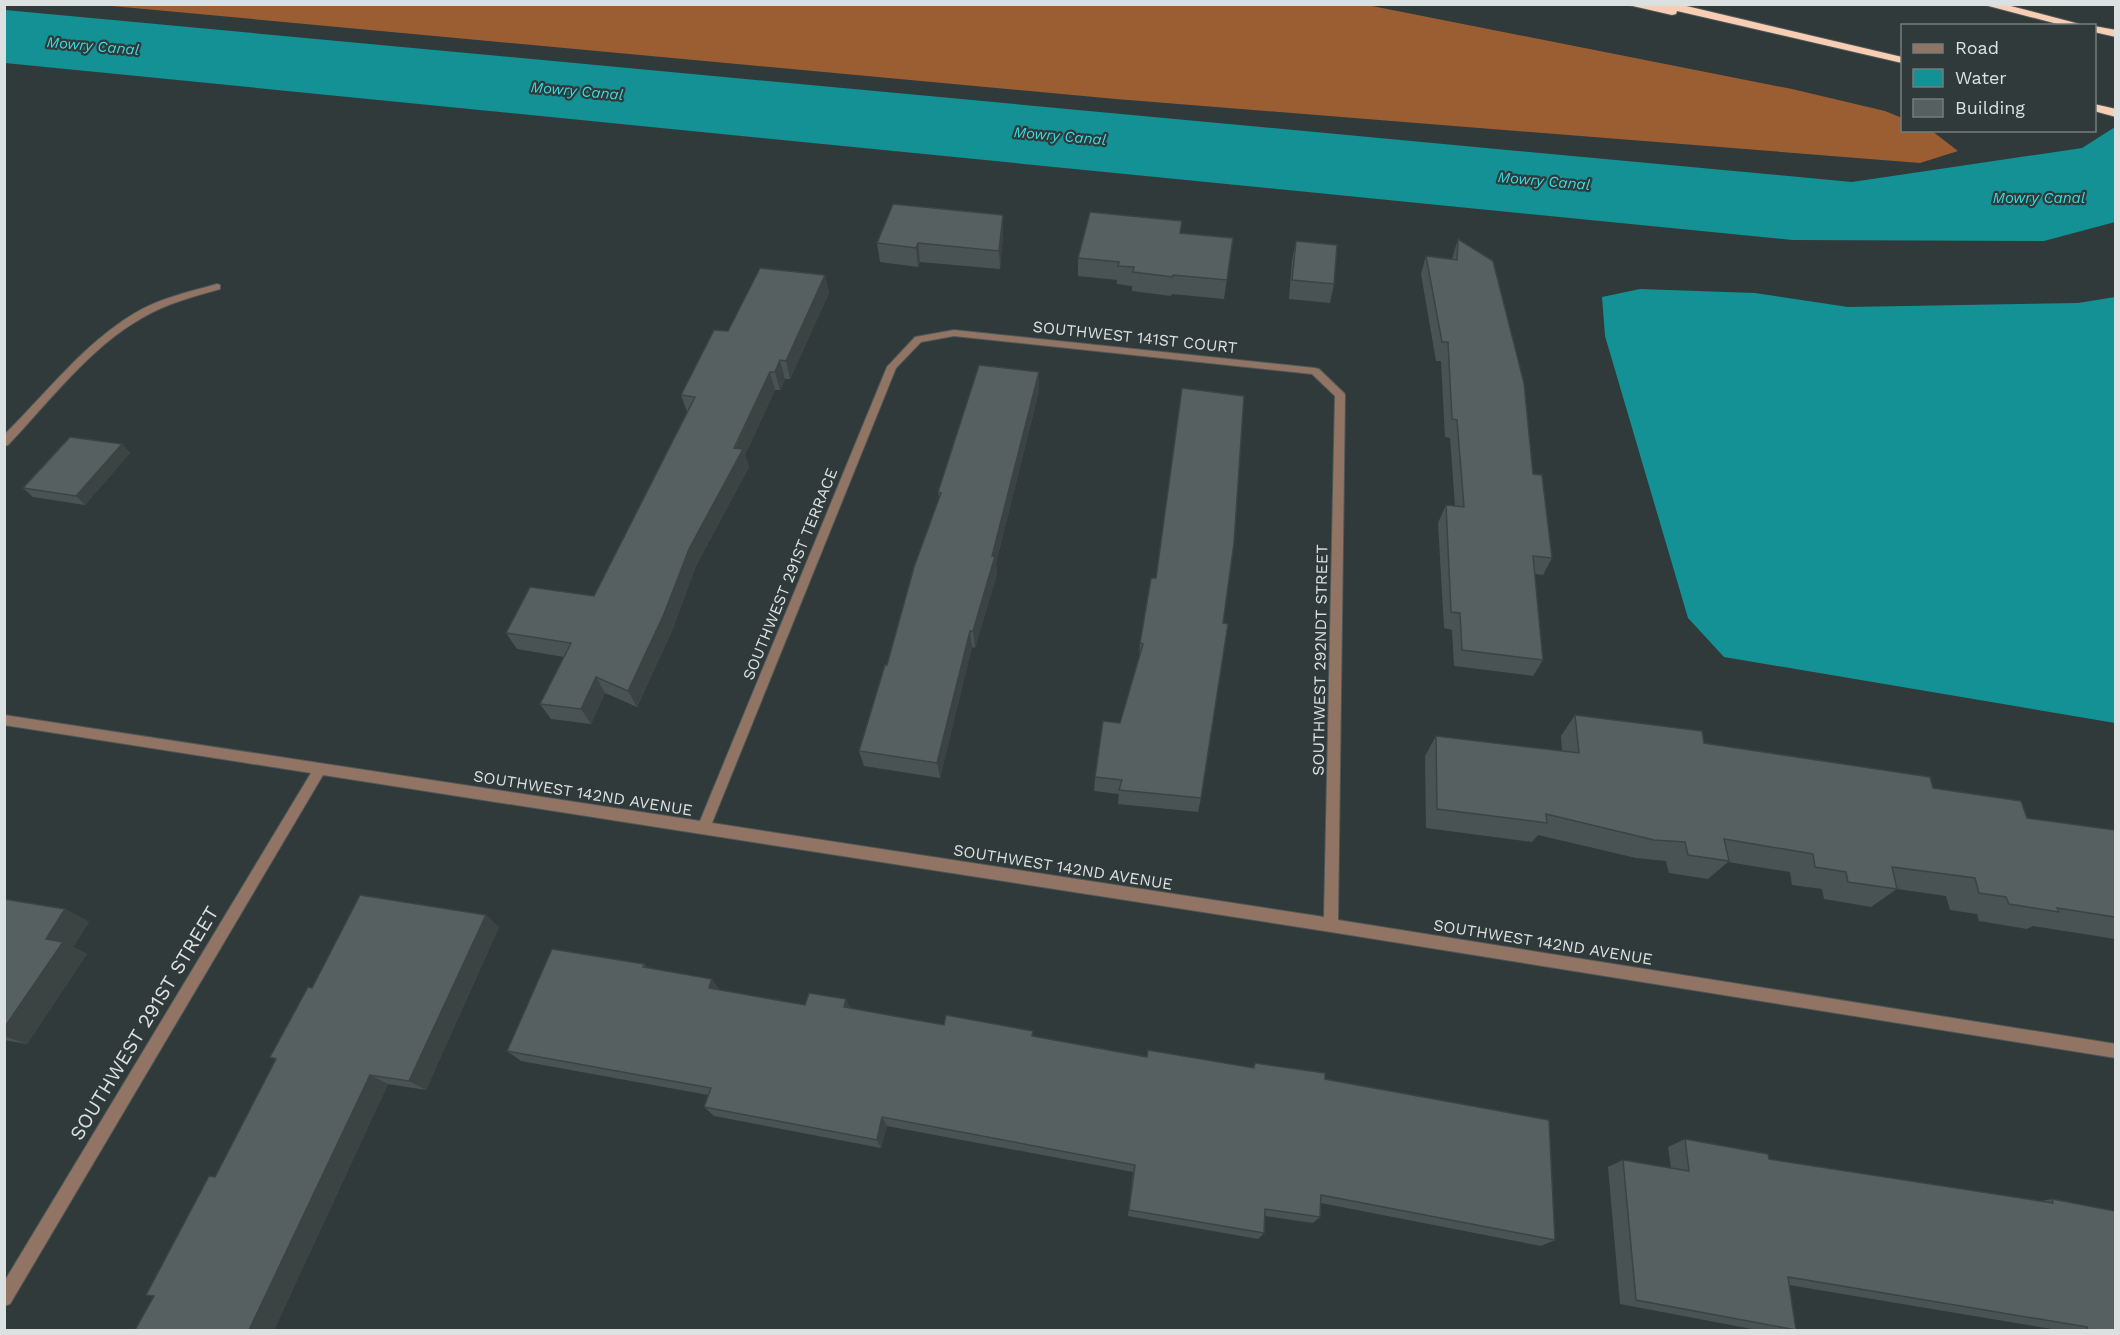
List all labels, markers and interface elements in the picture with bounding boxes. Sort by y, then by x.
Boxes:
legend [1901,24,2096,132]
water label: Mowry Canal [46,33,140,59]
text: Road [1955,37,1999,58]
text: Water [1955,67,2007,88]
water label: Mowry Canal [530,78,624,104]
text: Building [1955,97,2025,118]
water label: Mowry Canal [1013,123,1107,149]
water label: Mowry Canal [1497,168,1591,194]
water label: Mowry Canal [1993,189,2086,207]
street label: SOUTHWEST 141ST COURT [1032,317,1238,357]
street label: SOUTHWEST 291ST TERRACE [739,465,841,683]
street label: SOUTHWEST 292NDT STREET [1308,544,1332,776]
street label: SOUTHWEST 142ND AVENUE [472,766,694,820]
street label: SOUTHWEST 142ND AVENUE [952,840,1174,894]
street label: SOUTHWEST 291ST STREET [64,902,224,1144]
street label: SOUTHWEST 142ND AVENUE [1432,915,1654,969]

